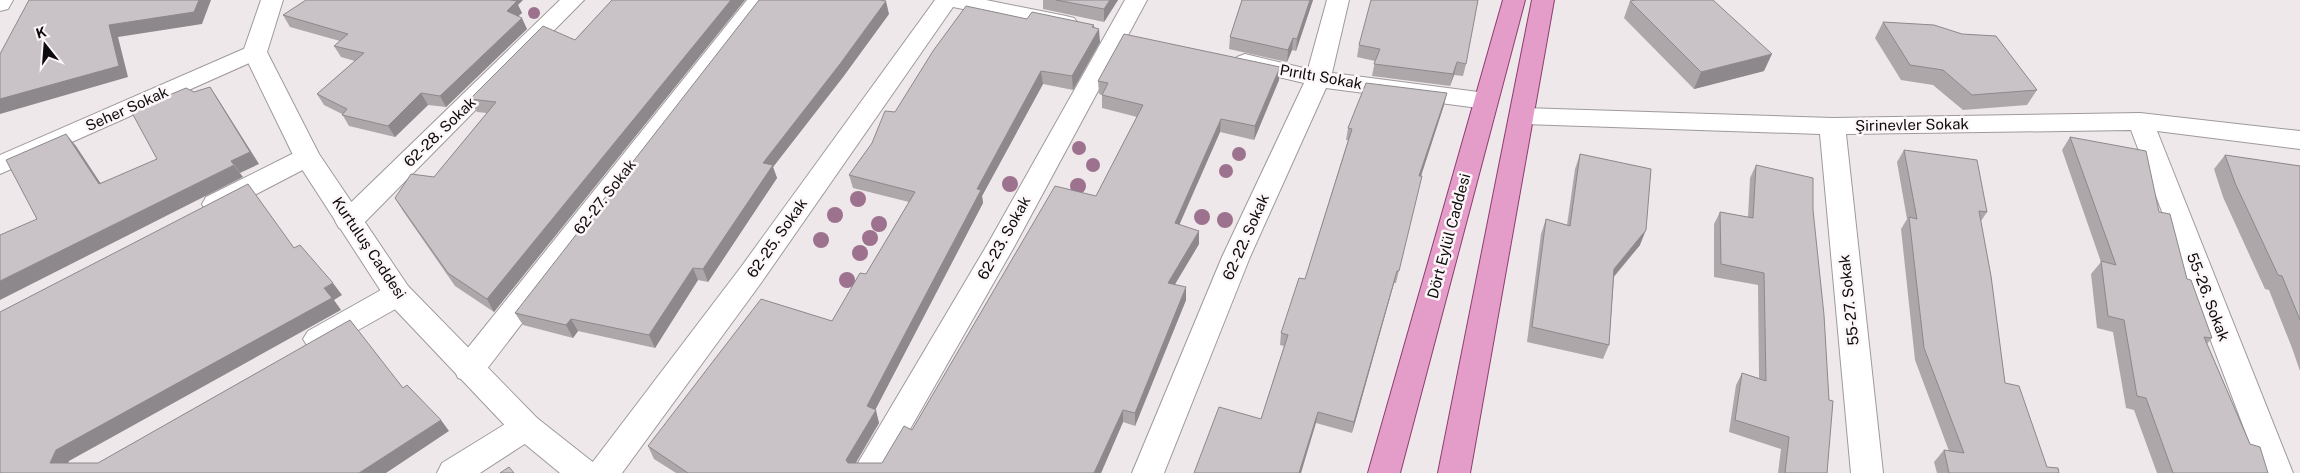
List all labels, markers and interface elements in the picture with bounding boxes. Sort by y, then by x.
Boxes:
north arrow [20,20,70,70]
text: K [34,23,48,42]
street label: Pırıltı Sokak [1279,61,1364,92]
street label: Seher Sokak [83,83,171,134]
street label: 62-28. Sokak [400,93,479,170]
street label: Şirinevler Sokak [1855,115,1969,134]
street label: 62-27. Sokak [570,156,639,238]
street label: Dört Eylül Caddesi [1424,172,1473,300]
street label: 62-22. Sokak [1219,191,1272,282]
street label: 62-23. Sokak [974,193,1033,282]
street label: Kurtuluş Caddesi [329,194,410,302]
street label: 62-25. Sokak [743,195,810,281]
street label: 55-26. Sokak [2184,250,2233,344]
street label: 55-27. Sokak [1835,254,1862,346]

